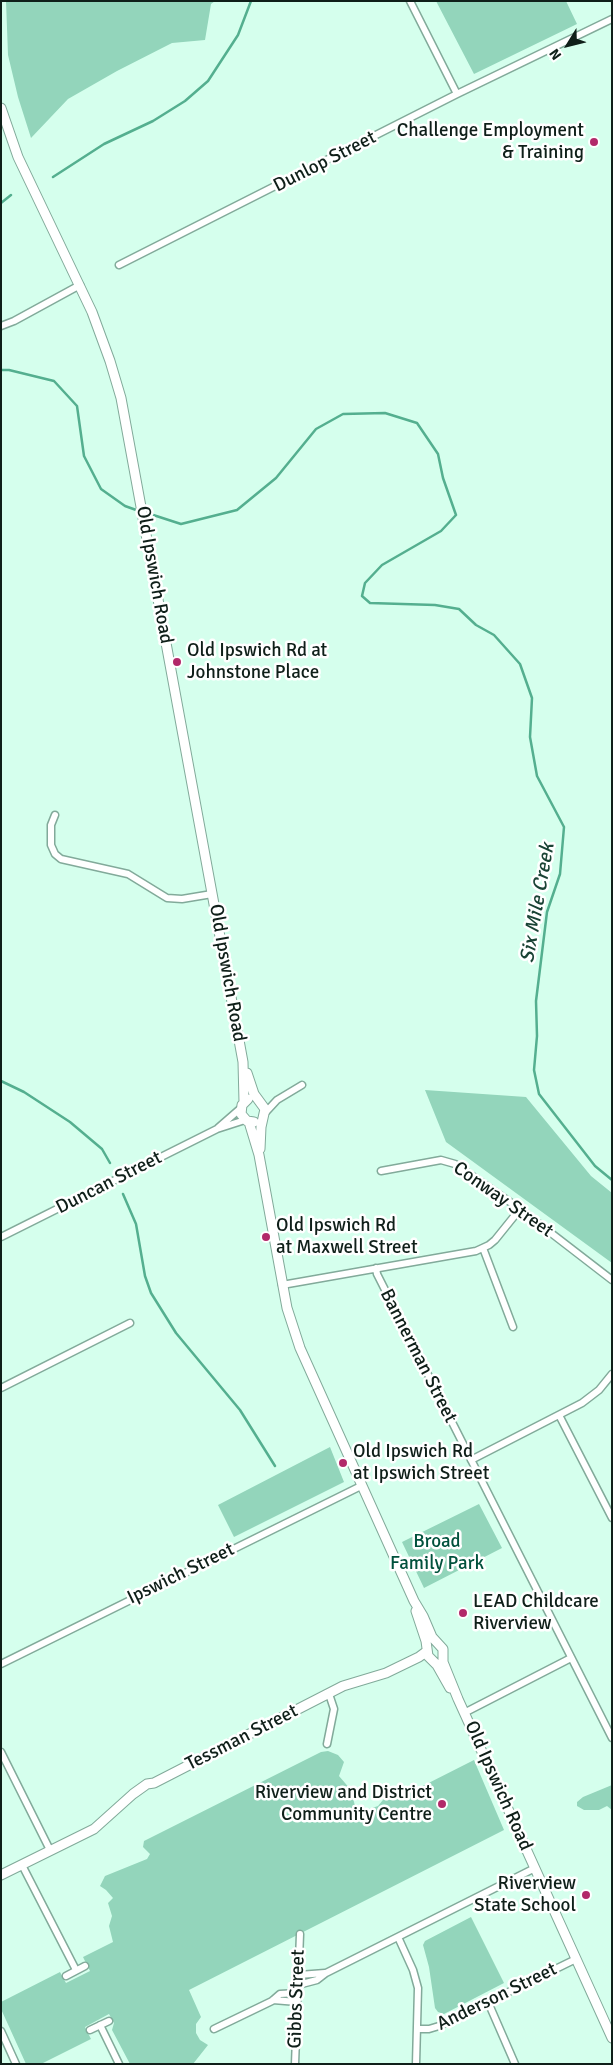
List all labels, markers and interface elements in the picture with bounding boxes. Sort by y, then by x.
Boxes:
north arrow [543,20,593,70]
text: N [546,45,565,63]
place label: Challenge Employment & Training [397,120,584,164]
street label: Dunlop Street [270,126,380,198]
marker: Challenge Employment & Training [588,136,600,148]
street label: Old Ipswich Road [131,504,177,646]
place label: Old Ipswich Rd at Johnstone Place [187,640,327,684]
marker: Old Ipswich Rd at Johnstone Place [171,656,183,668]
water label: Six Mile Creek [516,841,560,965]
street label: Old Ipswich Road [204,902,250,1044]
street label: Duncan Street [52,1147,166,1219]
street label: Conway Street [449,1157,557,1243]
place label: Old Ipswich Rd at Maxwell Street [276,1215,418,1259]
marker: Old Ipswich Rd at Maxwell Street [260,1231,272,1243]
street label: Bannerman Street [374,1285,462,1427]
place label: Old Ipswich Rd at Ipswich Street [353,1441,489,1485]
marker: Old Ipswich Rd at Ipswich Street [337,1457,349,1469]
park label: Broad Family Park [390,1531,484,1575]
street label: Ipswich Street [124,1538,238,1610]
place label: LEAD Childcare Riverview [473,1591,599,1635]
marker: LEAD Childcare Riverview [457,1607,469,1619]
street label: Tessman Street [182,1700,302,1776]
street label: Old Ipswich Road [459,1718,537,1854]
place label: Riverview and District Community Centre [255,1782,432,1826]
marker: Riverview and District Community Centre [436,1798,448,1810]
place label: Riverview State School [474,1873,576,1917]
marker: Riverview State School [580,1889,592,1901]
street label: Gibbs Street [284,1949,310,2049]
street label: Anderson Street [433,1958,561,2036]

